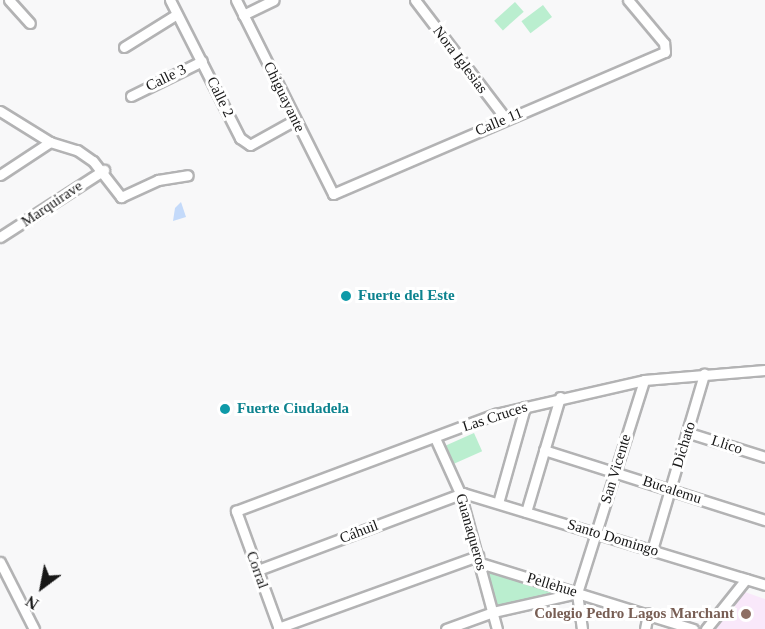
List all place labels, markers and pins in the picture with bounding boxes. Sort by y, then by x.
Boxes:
place label: Fuerte del Este [358,287,455,305]
marker: Fuerte del Este [339,289,353,303]
place label: Fuerte Ciudadela [237,400,349,418]
marker: Fuerte Ciudadela [218,402,232,416]
place label: Colegio Pedro Lagos Marchant [534,605,734,623]
marker: Colegio Pedro Lagos Marchant [739,607,753,621]

